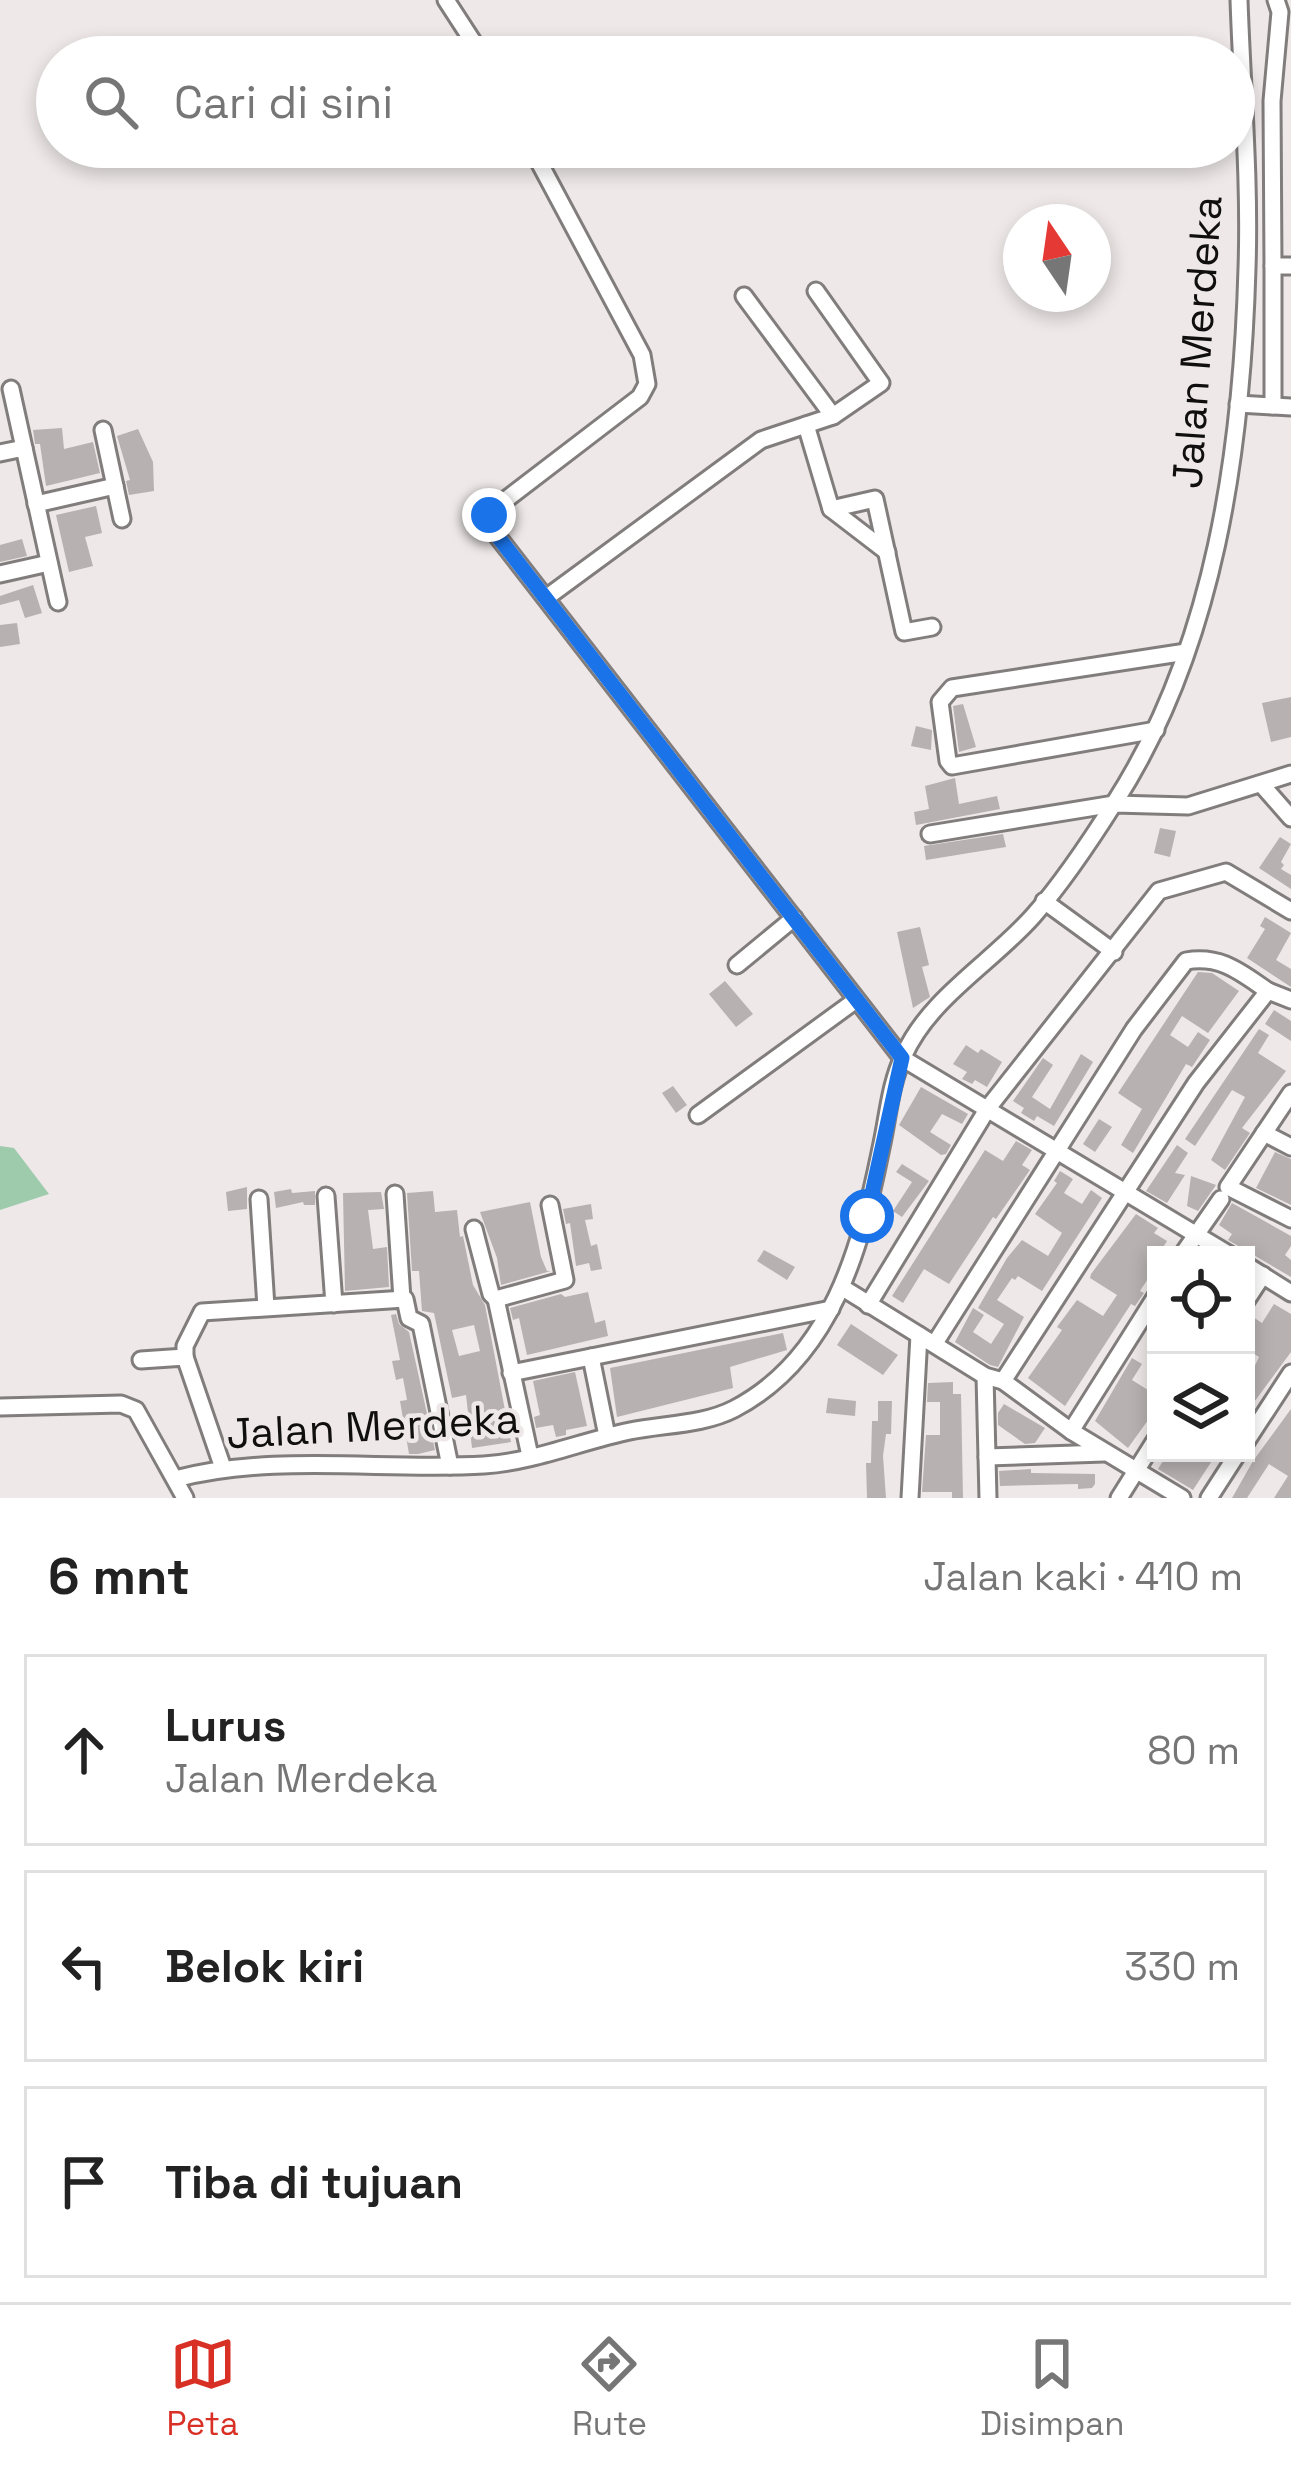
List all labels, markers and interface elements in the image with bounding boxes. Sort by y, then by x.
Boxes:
search box [36,36,1255,168]
icon: search [78,69,144,135]
text: Cari di sini [174,74,393,131]
street label: Jalan Merdeka [1160,194,1234,490]
north arrow [1003,204,1111,312]
route end [462,488,516,542]
route start [840,1189,894,1243]
map controls [1147,1246,1255,1462]
button: locate [1147,1246,1255,1354]
button: layers [1147,1354,1255,1462]
street label: Jalan Merdeka [225,1392,521,1460]
text: 6 mnt [48,1544,190,1609]
text: Jalan kaki · 410 m [923,1552,1243,1601]
text: Lurus [165,1697,286,1754]
icon: ahead [51,1717,117,1783]
text: 80 m [1147,1726,1240,1775]
text: Jalan Merdeka [165,1754,438,1803]
icon: left [51,1933,117,1999]
text: Belok kiri [165,1938,364,1995]
text: 330 m [1124,1942,1240,1991]
icon: arrive [51,2149,117,2215]
text: Tiba di tujuan [165,2154,463,2211]
tab: Peta [167,2331,239,2445]
tab: Rute [572,2331,647,2445]
tab: Disimpan [980,2331,1124,2445]

